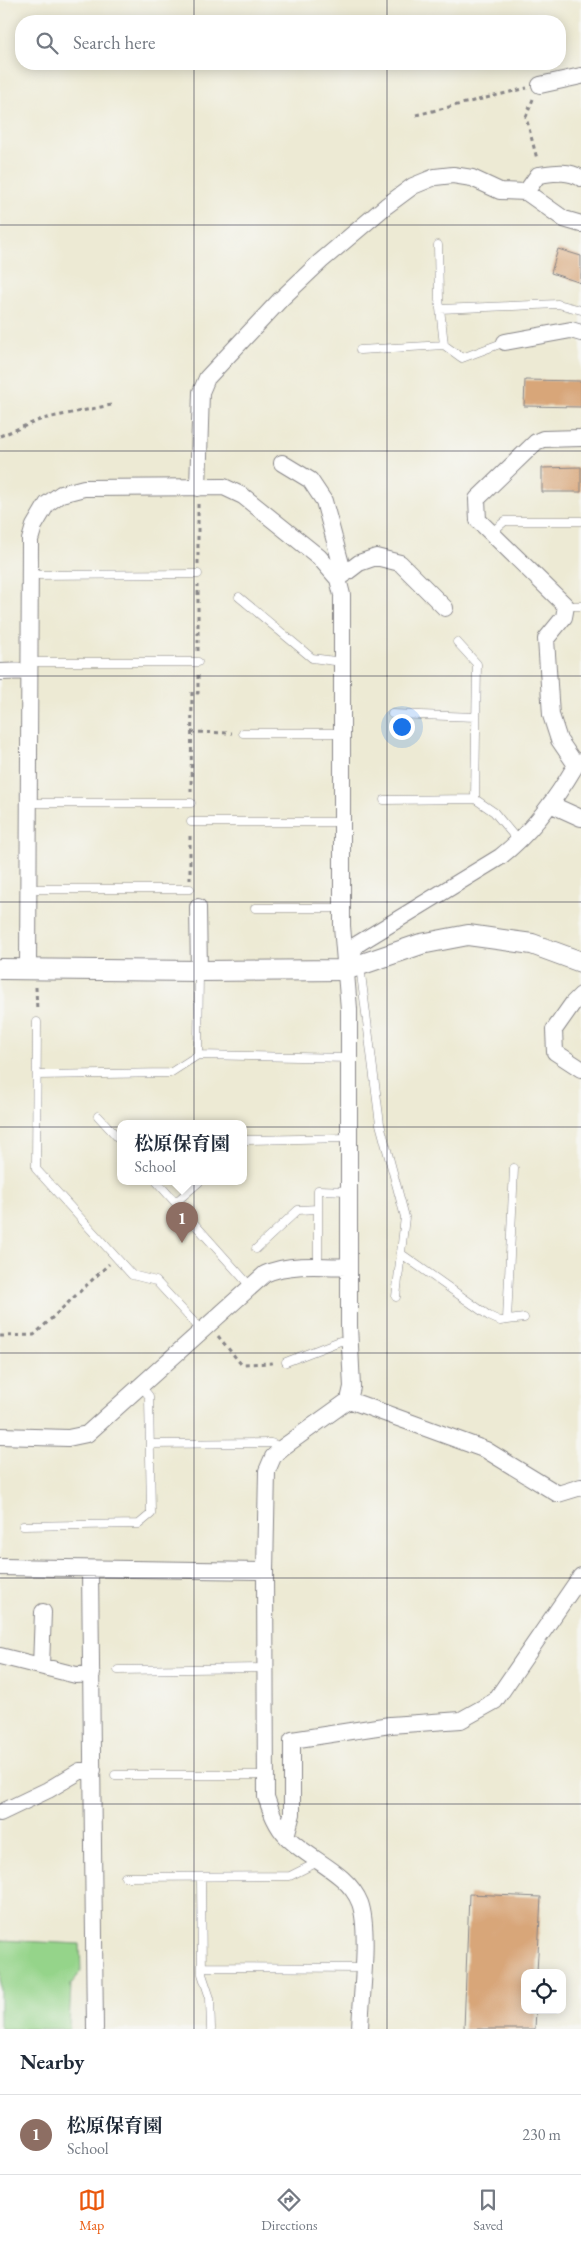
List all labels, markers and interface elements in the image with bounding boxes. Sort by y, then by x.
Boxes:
search box [15,15,566,70]
icon: search [33,29,61,57]
text: Search here [73,30,155,55]
your location [389,714,415,740]
popup [117,1120,247,1185]
text: 松原保育園 [134,1131,230,1156]
text: School [134,1156,176,1177]
pin: 1 [166,1202,198,1243]
map controls [521,1969,566,2014]
button: locate [521,1969,566,2014]
text: Nearby [20,2048,84,2075]
text: 松原保育園 [67,2113,162,2138]
text: 1 [32,2124,40,2145]
text: 230 m [522,2124,561,2145]
text: School [67,2138,109,2159]
tab: Map [78,2186,106,2234]
tab: Directions [261,2186,318,2234]
tab: Saved [473,2186,503,2234]

